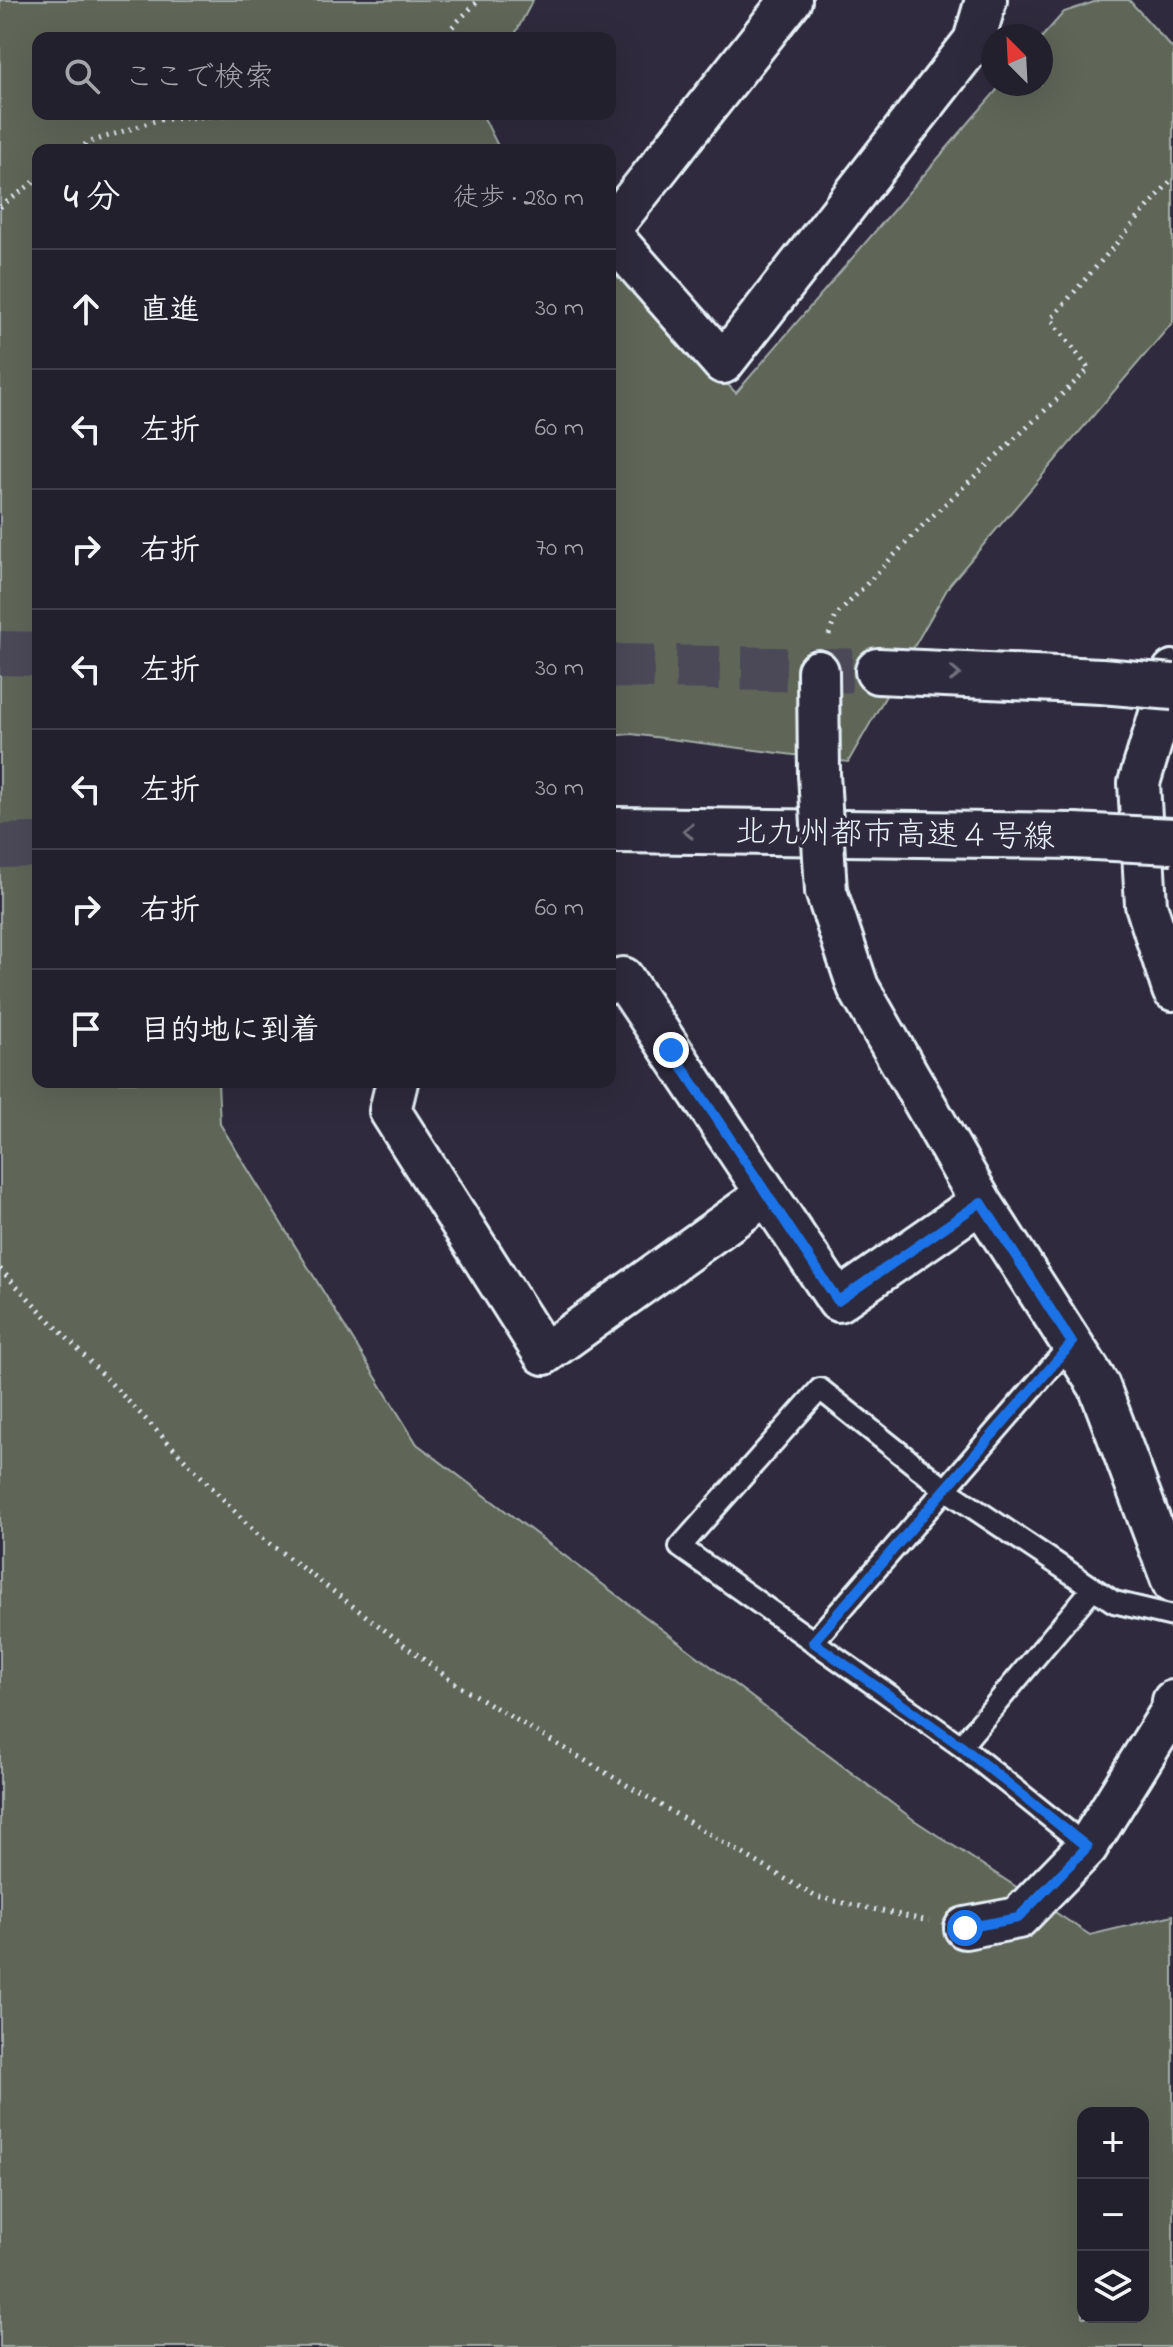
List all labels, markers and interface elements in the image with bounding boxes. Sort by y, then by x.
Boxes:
north arrow [981,24,1053,96]
search box [32,32,616,120]
icon: search [60,54,104,98]
text: ここで検索 [124,57,274,101]
text: 4 分 [64,174,121,224]
text: 徒歩 · 280 m [453,180,584,218]
icon: ahead [64,287,108,331]
text: 直進 [140,290,200,334]
text: 30 m [535,290,584,328]
icon: left [64,407,108,451]
text: 左折 [140,410,200,454]
text: 60 m [535,410,584,448]
icon: right [64,527,108,571]
text: 右折 [140,530,200,574]
text: 70 m [535,530,584,568]
icon: left [64,647,108,691]
text: 左折 [140,650,200,694]
text: 30 m [535,650,584,688]
one-way arrow [949,666,962,683]
icon: left [64,767,108,811]
text: 左折 [140,770,200,814]
text: 30 m [535,770,584,808]
street label: 北九州都市高速４号線 [735,810,1055,863]
one-way arrow [681,822,694,840]
icon: right [64,887,108,931]
text: 右折 [140,890,200,934]
text: 60 m [535,890,584,928]
icon: arrive [64,1007,108,1051]
text: 目的地に到着 [140,1010,320,1054]
route end [653,1032,689,1068]
route start [947,1910,983,1946]
map controls [1077,2107,1149,2323]
button: + [1077,2107,1149,2179]
button: − [1077,2179,1149,2251]
button: layers [1077,2251,1149,2323]

